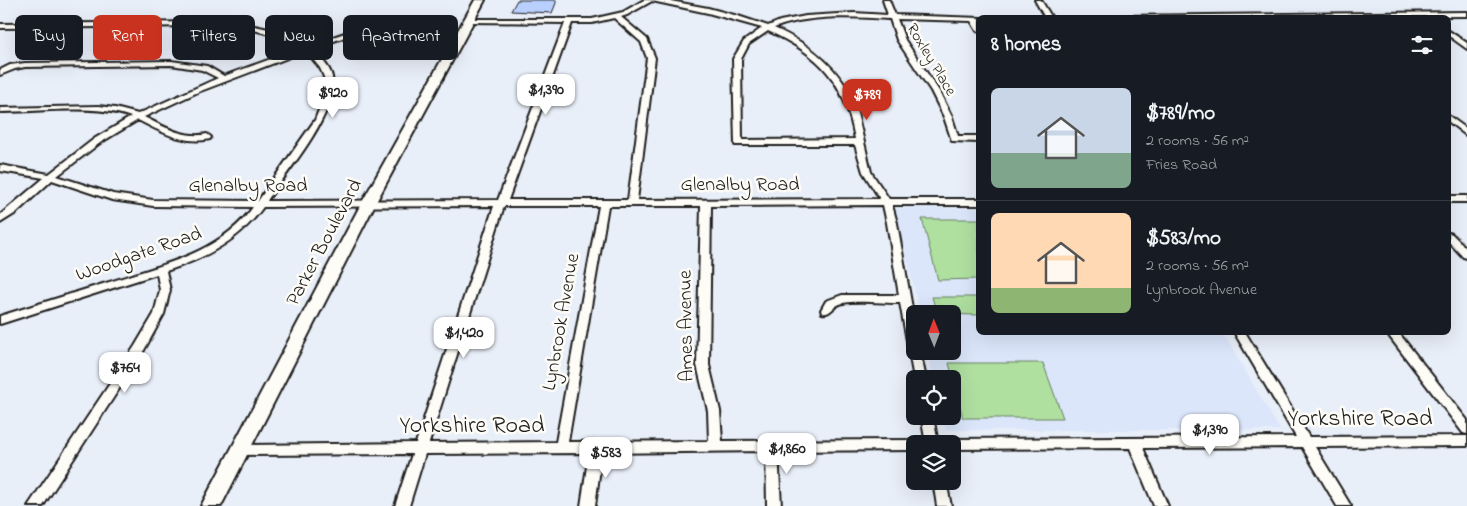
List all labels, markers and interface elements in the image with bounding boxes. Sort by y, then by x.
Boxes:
chip: Buy [15,15,83,60]
chip: Rent [93,15,162,60]
chip: Filters [172,15,255,60]
chip: New [265,15,333,60]
chip: Apartment [343,15,458,60]
street label: Roxley Place [900,19,963,102]
text: 8 homes [991,30,1061,60]
icon: filters [1408,31,1436,59]
pin: $1,390 [505,74,587,116]
pin: $920 [303,76,363,119]
text: $1,390 [528,78,564,102]
pin: $789 [837,78,897,121]
text: $920 [318,81,348,105]
text: $789 [853,83,881,107]
text: $789/mo [1146,99,1215,129]
icon: home [1031,108,1091,168]
text: 2 rooms · 56 m² [1146,129,1249,153]
text: Fries Road [1146,153,1217,177]
street label: Glenalby Road [680,171,800,200]
street label: Glenalby Road [188,172,308,201]
street label: Parker Boulevard [279,174,371,312]
street label: Woodgate Road [72,220,206,291]
text: $583/mo [1146,224,1221,254]
icon: home [1031,233,1091,293]
street label: Lynbrook Avenue [536,251,588,393]
text: 2 rooms · 56 m² [1146,254,1249,278]
street label: Ames Avenue [672,270,702,382]
text: Lynbrook Avenue [1146,278,1257,302]
north arrow [906,305,961,360]
map controls [906,305,961,490]
pin: $1,420 [423,316,505,359]
text: $1,420 [445,321,483,345]
pin: $764 [95,352,155,394]
text: $764 [110,356,140,380]
button: locate [906,370,961,425]
street label: Yorkshire Road [1287,402,1433,437]
street label: Yorkshire Road [399,409,545,444]
pin: $1,390 [1169,414,1251,456]
text: $1,390 [1192,418,1228,442]
pin: $1,860 [746,432,828,475]
button: layers [906,435,961,490]
pin: $583 [576,436,636,479]
text: $1,860 [768,437,806,461]
text: $583 [590,441,622,465]

